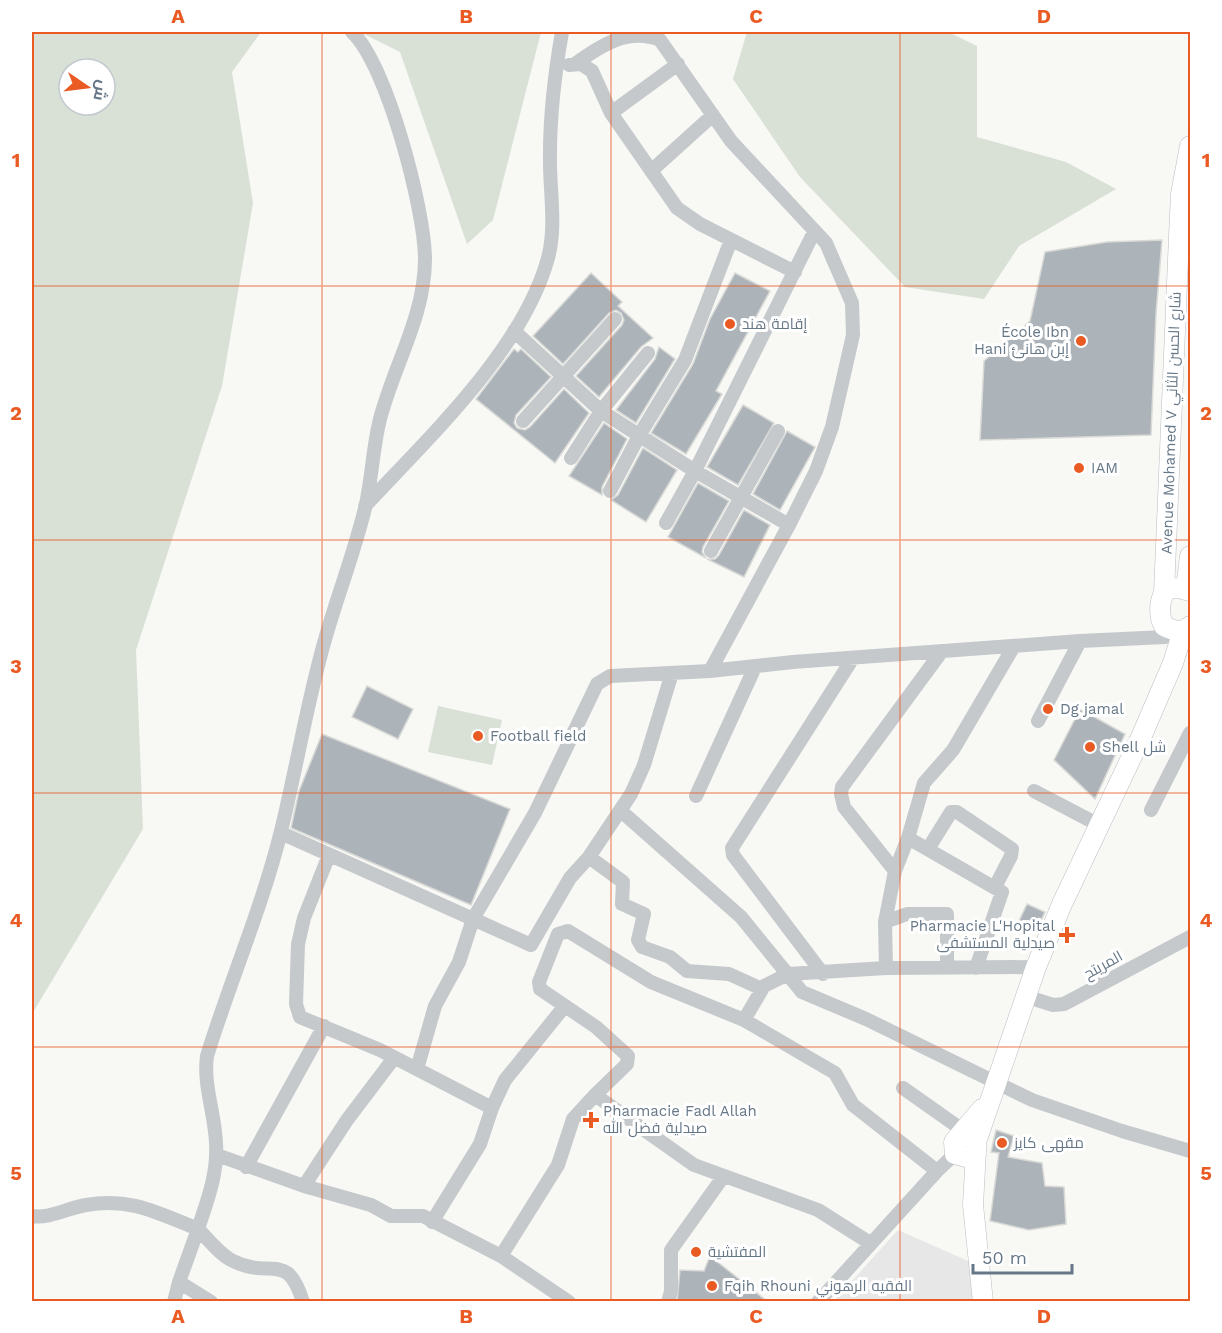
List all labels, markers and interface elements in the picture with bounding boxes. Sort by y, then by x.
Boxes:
text: A [171,4,185,28]
text: B [459,4,473,28]
text: C [749,4,763,28]
text: D [1037,4,1051,28]
north arrow [57,57,117,117]
text: ش [89,78,113,103]
text: 1 [12,148,20,172]
text: 1 [1202,148,1210,172]
street label: Avenue Mohamed V شارع الحسن الثاني [1157,291,1188,555]
place label: إقامة هند [742,315,807,333]
marker: إقامة هند [723,317,737,331]
place label: École Ibn Hani إبن هانئ [974,323,1069,359]
marker: École Ibn Hani إبن هانئ [1074,334,1088,348]
text: 2 [10,401,22,425]
text: 2 [1200,401,1212,425]
place label: IAM [1091,459,1118,477]
marker: IAM [1072,461,1086,475]
text: 3 [10,654,22,678]
text: 3 [1200,654,1212,678]
place label: Dg jamal [1060,700,1124,718]
marker: Dg jamal [1041,702,1055,716]
place label: Football field [490,727,586,745]
marker: Football field [471,729,485,743]
place label: Shell شل [1102,738,1166,757]
marker: Shell شل [1083,740,1097,754]
text: 4 [10,908,23,932]
text: 4 [1200,908,1213,932]
place label: Pharmacie L'Hopital صيدلية المستشفى [910,917,1055,953]
marker: Pharmacie L'Hopital صيدلية المستشفى [1060,928,1074,942]
street label: المريتح [1080,947,1127,985]
place label: Pharmacie Fadl Allah صيدلية فضل الله [603,1102,757,1138]
marker: Pharmacie Fadl Allah صيدلية فضل الله [584,1113,598,1127]
place label: مقهى كايز [1013,1134,1084,1153]
marker: مقهى كايز [995,1136,1009,1150]
text: 5 [10,1161,22,1185]
text: 5 [1200,1161,1212,1185]
scale bar [973,1237,1072,1275]
place label: المفتشية [708,1243,766,1261]
marker: المفتشية [689,1245,703,1259]
text: 50 m [982,1247,1027,1268]
place label: Fqih Rhouni الفقيه الرهوني [724,1277,912,1298]
marker: Fqih Rhouni الفقيه الرهوني [705,1279,719,1293]
text: A [171,1304,185,1328]
text: B [459,1304,473,1328]
text: C [749,1304,763,1328]
text: D [1037,1304,1051,1328]

